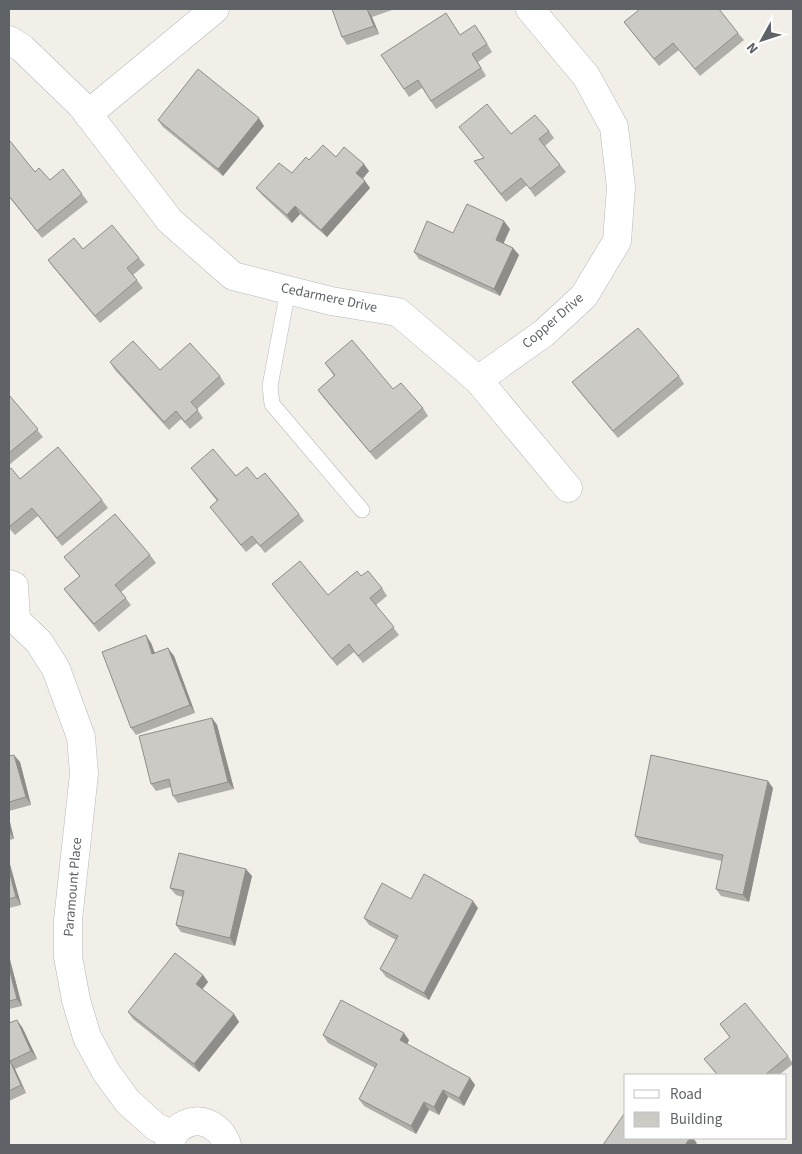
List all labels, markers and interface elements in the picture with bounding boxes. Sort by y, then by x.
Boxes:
north arrow [737,15,787,65]
text: N [742,38,763,58]
street label: Cedarmere Drive [279,278,379,318]
street label: Copper Drive [518,288,588,354]
street label: Paramount Place [59,836,87,937]
legend [624,1074,787,1139]
text: Road [670,1084,702,1105]
text: Building [670,1109,723,1130]

